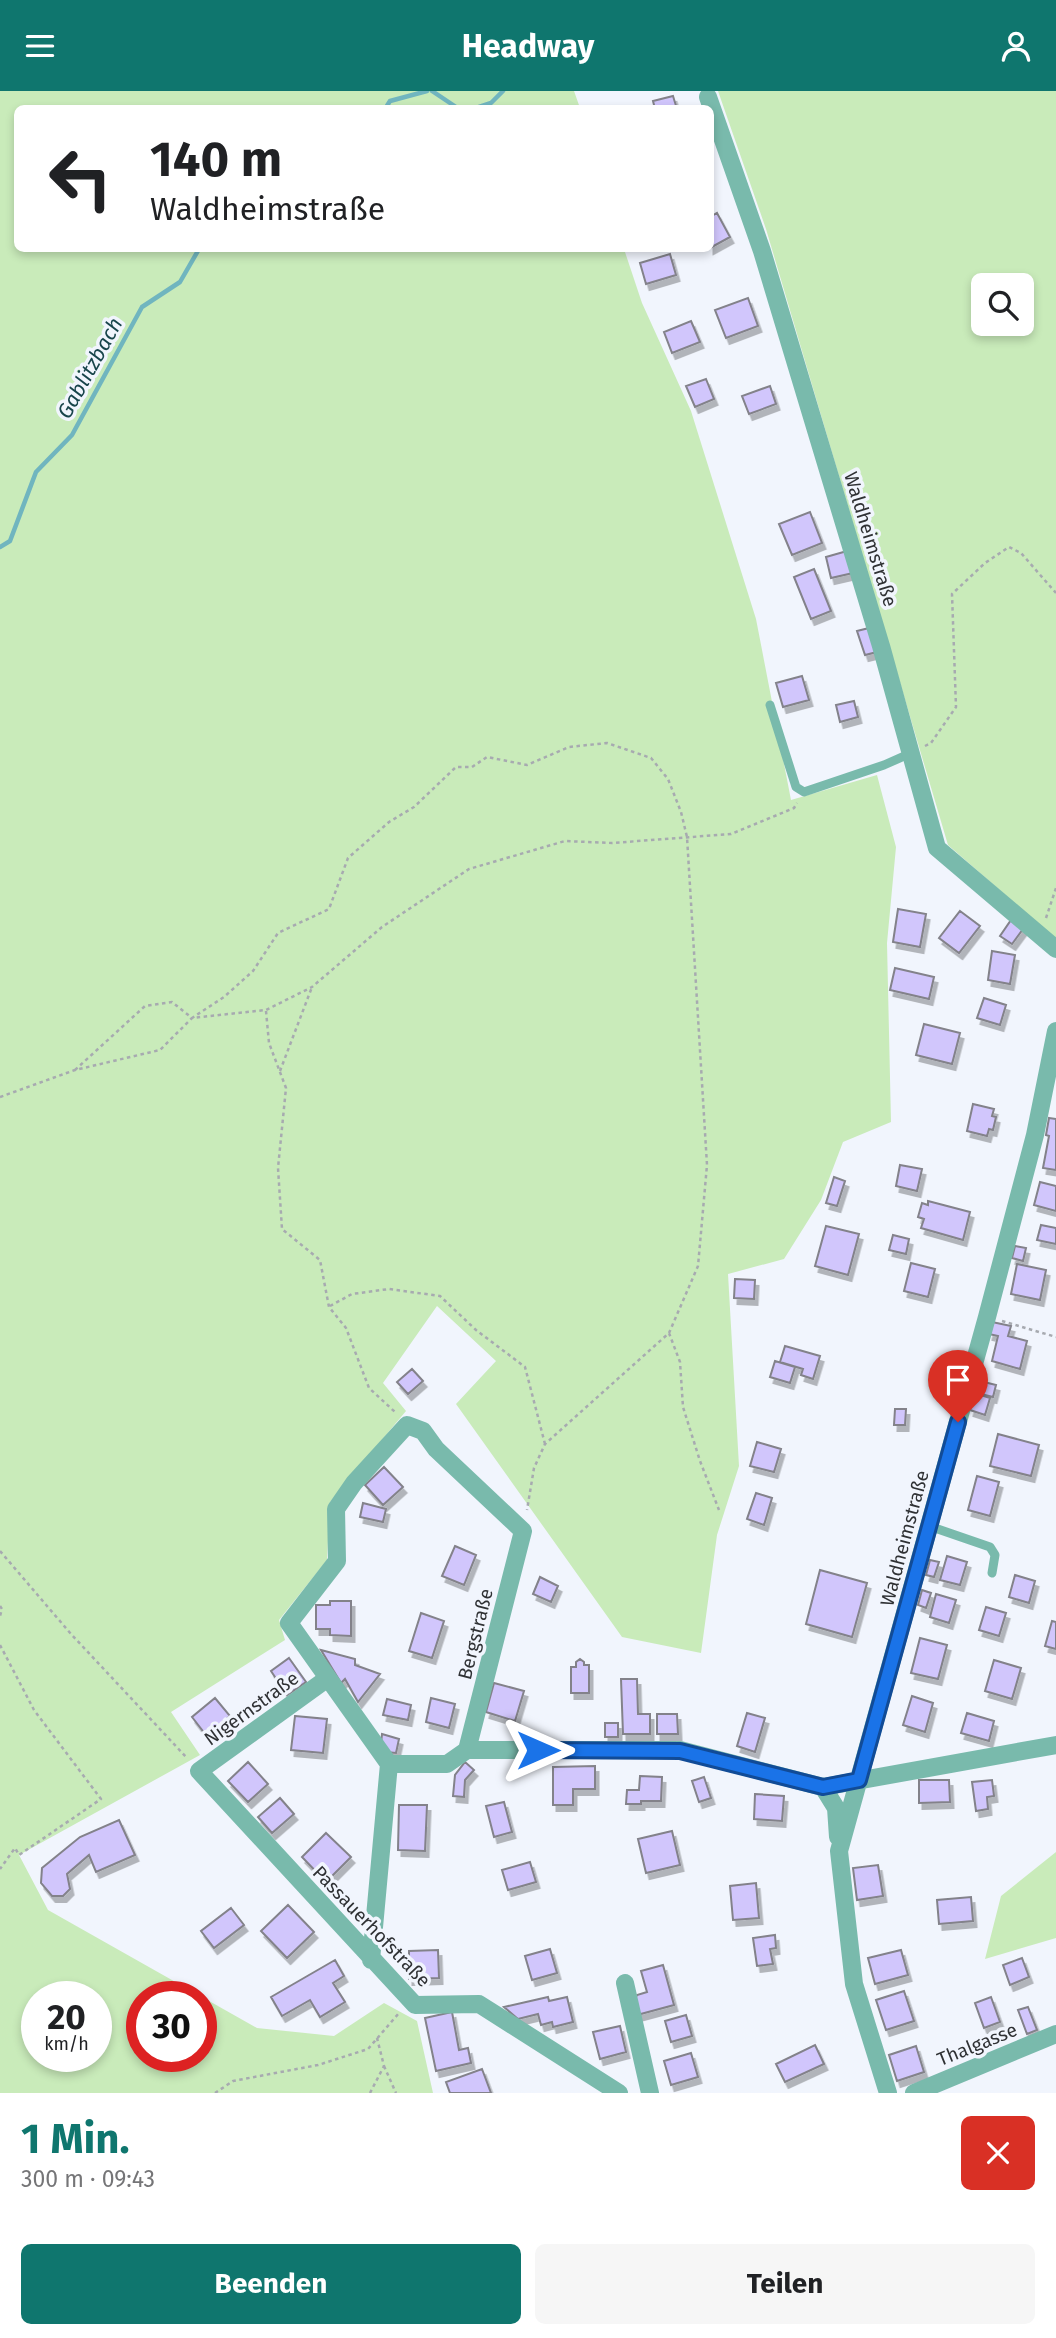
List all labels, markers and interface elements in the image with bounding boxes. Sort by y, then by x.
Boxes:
icon: menu [21,27,59,65]
text: Headway [462,27,594,65]
icon: person [997,27,1035,65]
text: 140 m [150,130,282,189]
icon: left [35,133,126,224]
text: Waldheimstraße [150,190,385,228]
map controls [971,273,1034,336]
button: search [971,273,1034,336]
water label: Gablitzbach [52,313,128,423]
street label: Waldheimstraße [839,469,902,609]
pin [928,1350,988,1422]
icon: arrive [939,1361,977,1399]
street label: Waldheimstraße [875,1468,934,1609]
street label: Bergstraße [453,1586,498,1682]
street label: Nigernstraße [200,1666,303,1750]
position arrow [501,1713,575,1787]
street label: Passauerhofstraße [308,1861,435,1992]
speed limit sign: 30 [126,1981,217,2072]
text: 20 [47,1996,86,2038]
street label: Thalgasse [934,2018,1021,2071]
text: km/h [44,2033,89,2055]
text: 1 Min. [21,2114,130,2164]
button: close [961,2116,1035,2190]
text: 300 m · 09:43 [21,2165,155,2193]
button: Beenden [21,2244,521,2324]
button: Teilen [535,2244,1035,2324]

